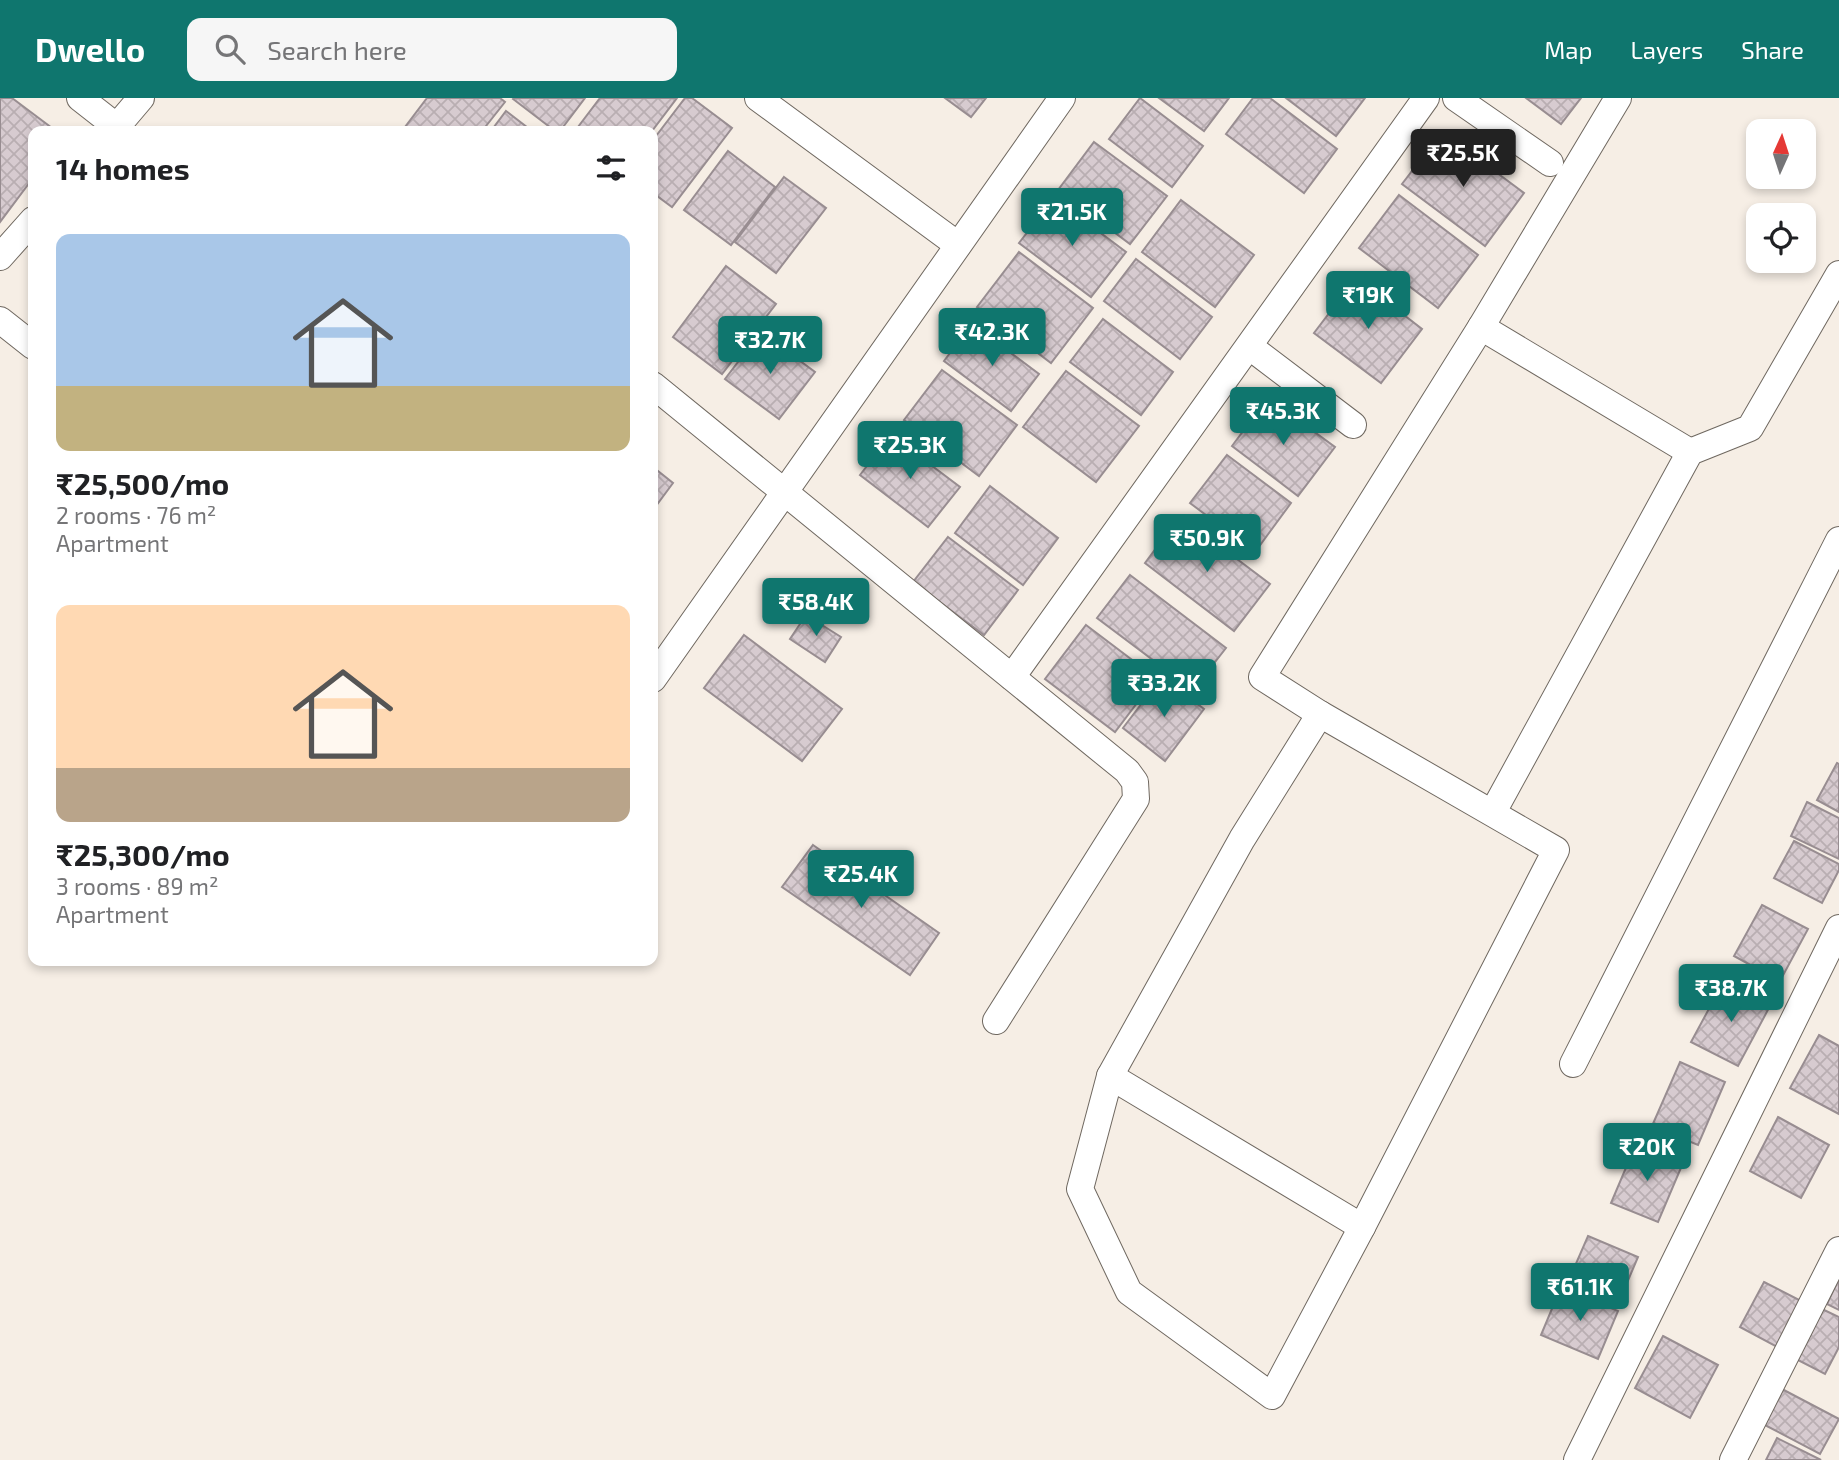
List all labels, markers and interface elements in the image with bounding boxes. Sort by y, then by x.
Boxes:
search box [187,18,677,81]
text: Dwello [35,29,145,69]
icon: search [211,30,249,68]
text: Search here [267,34,407,65]
text: Map [1544,35,1592,64]
text: Layers [1630,35,1703,64]
text: Share [1741,35,1804,64]
north arrow [1746,119,1816,189]
map controls [1746,119,1816,273]
pin: ₹25.5K [1406,130,1520,189]
text: ₹25.5K [1427,138,1499,166]
icon: filters [592,149,630,187]
text: 14 homes [56,150,190,186]
pin: ₹21.5K [1015,188,1129,248]
text: ₹21.5K [1037,197,1107,225]
button: locate [1746,203,1816,273]
pin: ₹19K [1327,272,1409,331]
icon: home [280,280,406,406]
text: ₹19K [1342,280,1394,308]
pin: ₹42.3K [935,308,1049,368]
pin: ₹32.7K [713,316,827,376]
text: ₹42.3K [955,317,1029,345]
text: ₹32.7K [734,325,806,353]
pin: ₹45.3K [1226,388,1340,447]
text: ₹45.3K [1246,396,1320,424]
pin: ₹25.3K [853,422,967,481]
text: ₹25.3K [874,430,946,458]
text: ₹25,500/mo [56,465,229,501]
text: 2 rooms · 76 m² [56,501,216,529]
pin: ₹50.9K [1150,514,1264,574]
text: ₹50.9K [1170,523,1244,551]
text: Apartment [56,529,169,557]
pin: ₹58.4K [759,578,873,638]
text: ₹58.4K [778,587,854,615]
icon: home [280,651,406,777]
pin: ₹33.2K [1107,660,1221,719]
text: ₹33.2K [1127,668,1201,696]
text: ₹25,300/mo [56,836,230,872]
pin: ₹25.4K [804,850,918,910]
text: ₹25.4K [824,859,898,887]
text: 3 rooms · 89 m² [56,872,218,900]
text: Apartment [56,900,169,928]
pin: ₹38.7K [1674,964,1788,1024]
text: ₹38.7K [1695,973,1767,1001]
pin: ₹20K [1606,1124,1688,1183]
text: ₹20K [1619,1132,1675,1160]
pin: ₹61.1K [1523,1264,1637,1323]
text: ₹61.1K [1547,1272,1613,1300]

